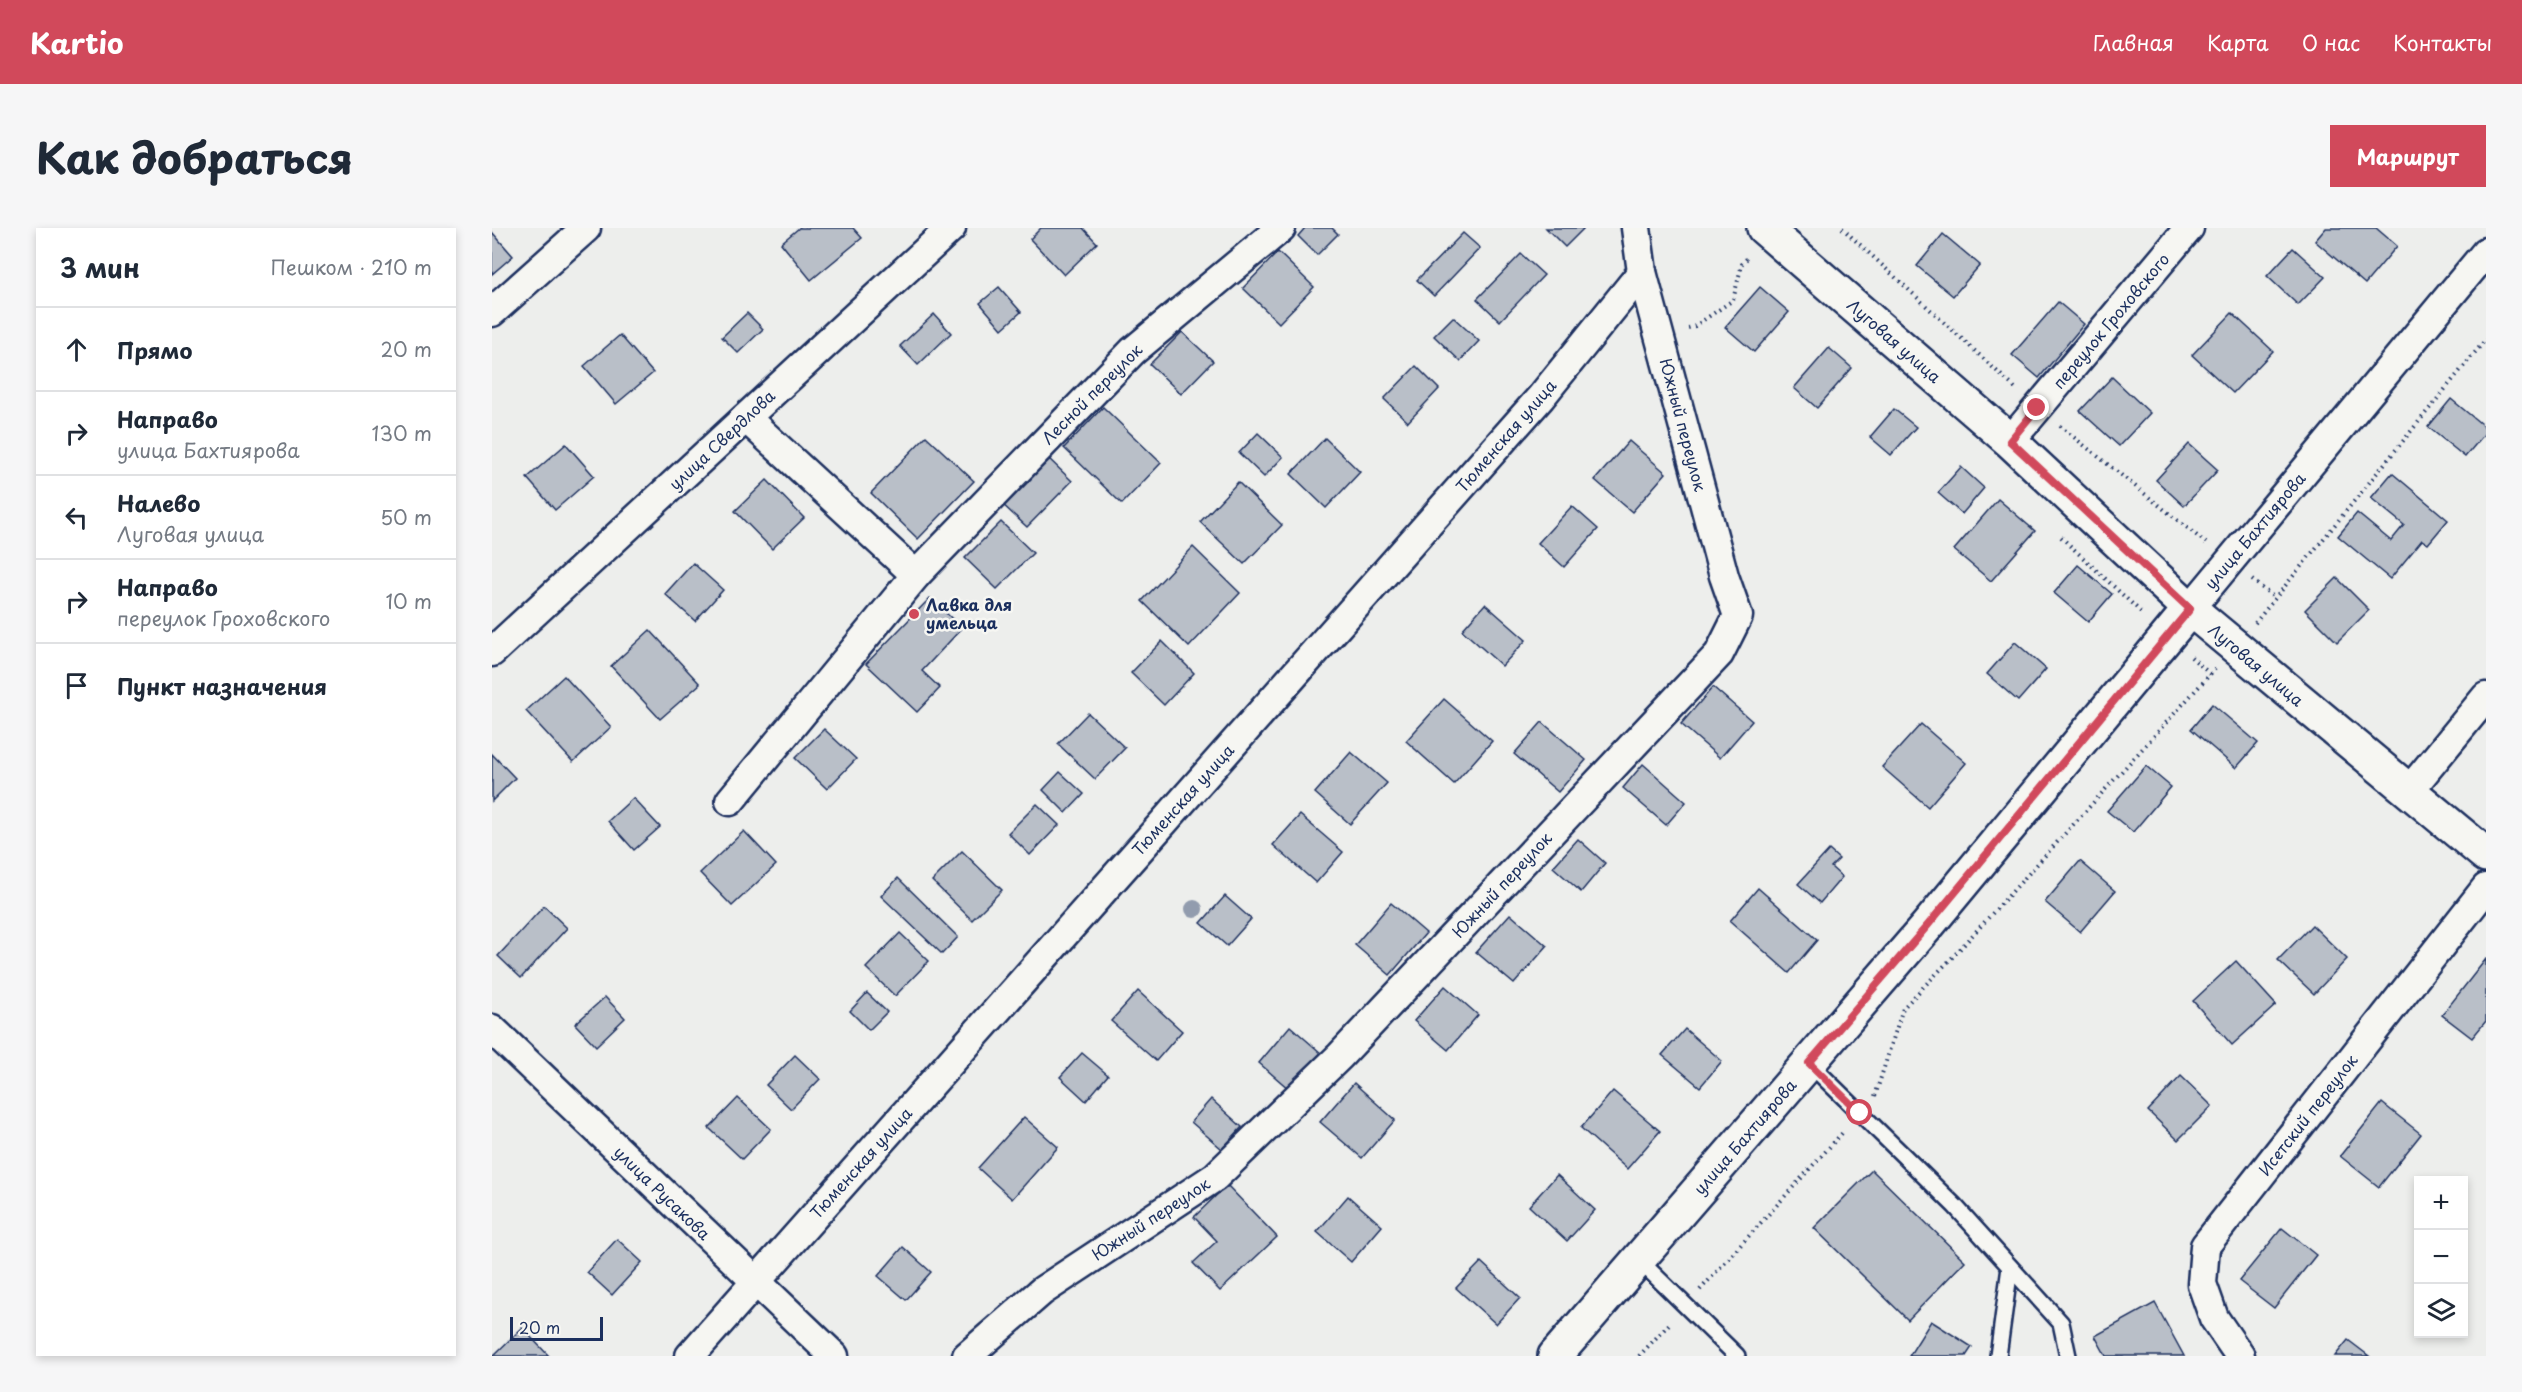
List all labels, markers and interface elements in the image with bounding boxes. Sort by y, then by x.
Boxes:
text: Kartio [30,21,124,64]
text: Главная [2093,26,2174,58]
text: Карта [2207,26,2269,58]
text: О нас [2302,26,2360,58]
text: Контакты [2393,26,2492,58]
text: Как добраться [36,125,353,188]
button: Маршрут [2330,125,2486,187]
street label: переулок Гроховского [2046,247,2174,393]
text: 3 мин [60,248,140,287]
text: Пешком · 210 m [271,252,432,282]
street label: Луговая улица [1842,293,1947,388]
icon: ahead [60,333,93,366]
text: Прямо [117,333,192,366]
text: 20 m [380,334,432,364]
street label: Лесной переулок [1036,337,1147,449]
street label: Южный переулок [1655,356,1713,494]
street label: Тюменская улица [1449,374,1561,497]
street label: улица Свердлова [663,384,780,495]
route end [2023,394,2049,420]
text: Направо [117,402,218,435]
icon: right [60,417,93,450]
text: 130 m [372,418,432,448]
text: улица Бахтиярова [117,435,300,465]
street label: улица Бахтиярова [2198,467,2310,594]
text: Налево [117,486,200,519]
icon: left [60,501,93,534]
text: 50 m [380,502,432,532]
text: Луговая улица [117,519,264,549]
text: Направо [117,570,218,603]
icon: right [60,585,93,618]
text: 10 m [385,586,432,616]
place label: Лавка для умельца [926,592,1012,634]
text: переулок Гроховского [117,603,330,633]
marker: Лавка для умельца [907,607,921,621]
street label: Луговая улица [2204,617,2309,711]
icon: arrive [60,669,93,702]
text: Пункт назначения [117,669,327,702]
street label: Тюменская улица [1126,738,1239,860]
street label: Южный переулок [1446,826,1557,942]
street label: Исетский переулок [2252,1048,2363,1180]
street label: улица Бахтиярова [1687,1073,1801,1199]
route start [1846,1099,1872,1125]
street label: Тюменская улица [804,1101,917,1223]
street label: улица Русакова [609,1140,716,1245]
street label: Южный переулок [1087,1171,1215,1265]
map controls [2414,1176,2468,1338]
button: + [2414,1176,2468,1230]
button: − [2414,1230,2468,1284]
button: layers [2414,1284,2468,1338]
scale bar [510,1314,603,1342]
text: 20 m [519,1315,560,1339]

